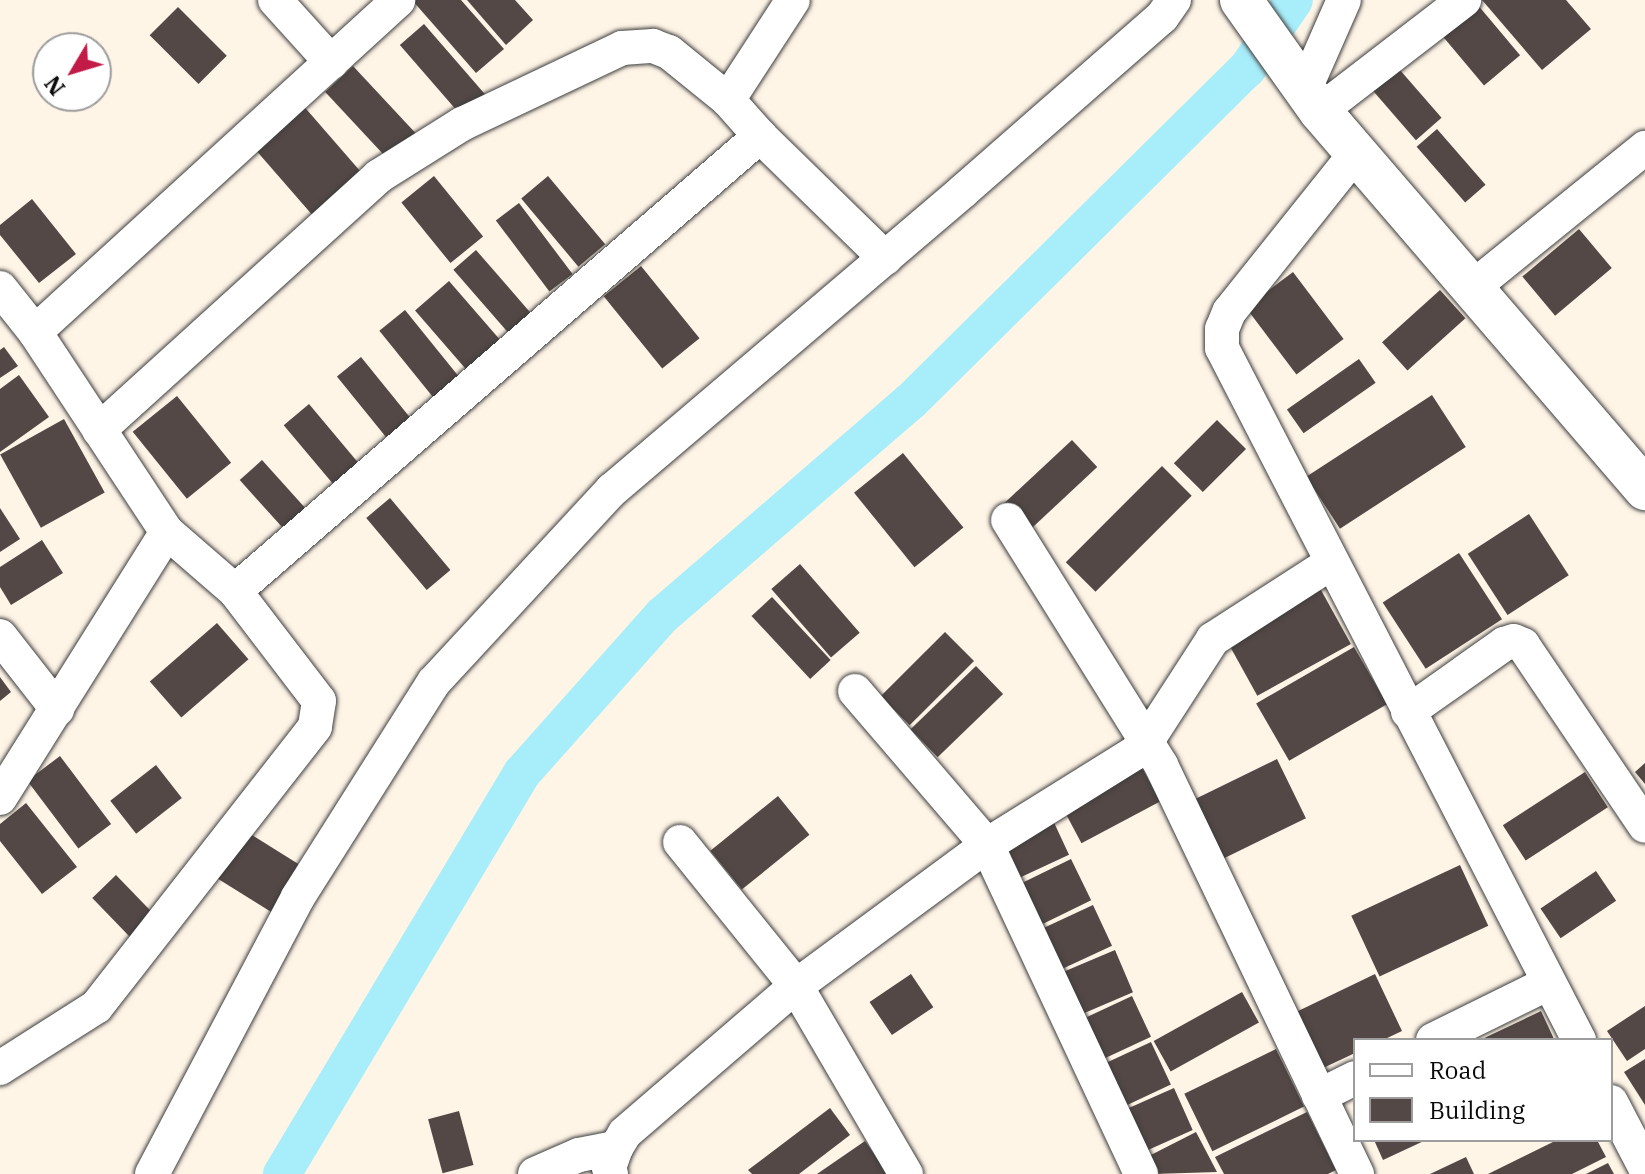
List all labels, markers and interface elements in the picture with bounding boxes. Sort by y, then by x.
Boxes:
north arrow [32,32,112,112]
text: N [37,70,71,102]
legend [1353,1038,1613,1142]
text: Road [1429,1054,1486,1086]
text: Building [1429,1094,1525,1126]

